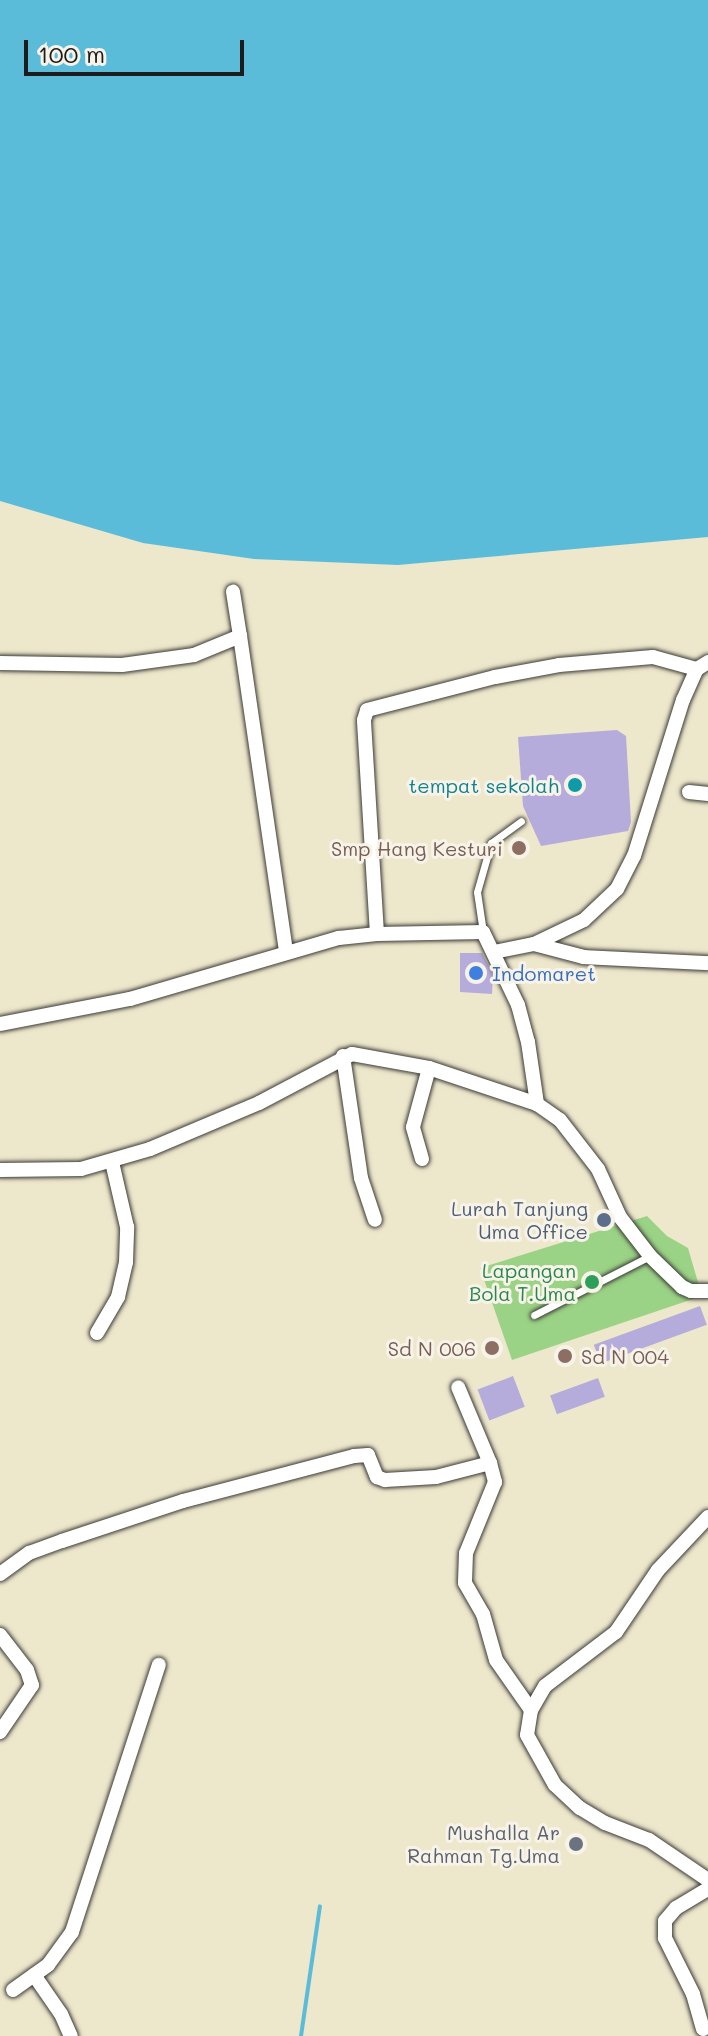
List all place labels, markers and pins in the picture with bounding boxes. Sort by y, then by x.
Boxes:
place label: tempat sekolah [409,773,559,797]
marker: tempat sekolah [566,776,584,794]
place label: Smp Hang Kesturi [331,836,503,860]
marker: Smp Hang Kesturi [510,839,528,857]
place label: Indomaret [492,961,596,985]
marker: Indomaret [467,964,485,982]
place label: Lurah Tanjung Uma Office [451,1196,588,1243]
marker: Lurah Tanjung Uma Office [595,1211,613,1229]
place label: Lapangan Bola T.Uma [469,1258,576,1305]
marker: Lapangan Bola T.Uma [583,1273,601,1291]
place label: Sd N 006 [388,1336,476,1360]
marker: Sd N 006 [483,1339,501,1357]
place label: Sd N 004 [581,1344,669,1368]
marker: Sd N 004 [556,1347,574,1365]
place label: Mushalla Ar Rahman Tg.Uma [407,1820,560,1867]
marker: Mushalla Ar Rahman Tg.Uma [567,1835,585,1853]

